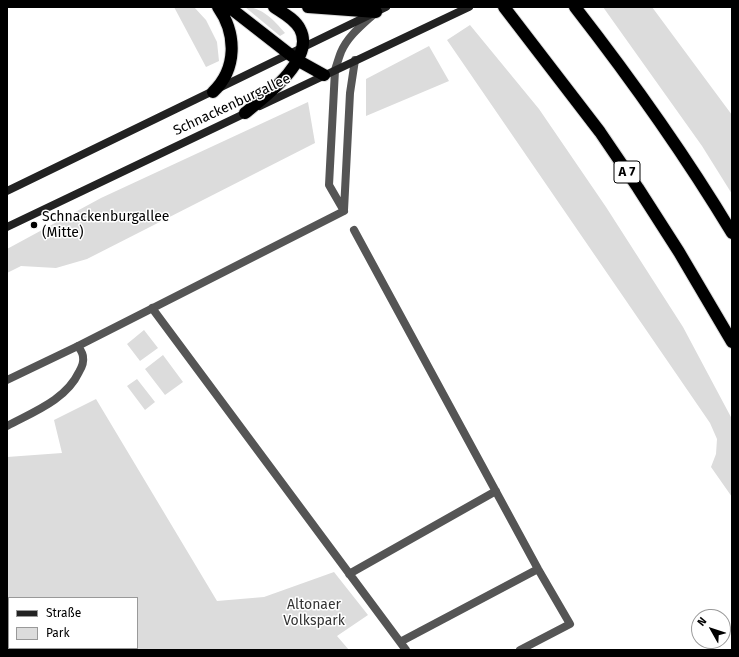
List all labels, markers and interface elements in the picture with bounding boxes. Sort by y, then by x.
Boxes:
street label: Schnackenburgallee [171,70,293,140]
road number: A 7 [614,161,640,183]
place label: Schnackenburgallee (Mitte) [42,209,169,242]
marker: Schnackenburgallee (Mitte) [29,220,39,230]
legend [8,597,138,649]
park label: Altonaer Volkspark [283,597,345,630]
text: Straße [46,606,81,620]
north arrow [691,609,731,649]
text: N [695,615,709,629]
text: Park [46,626,70,640]

